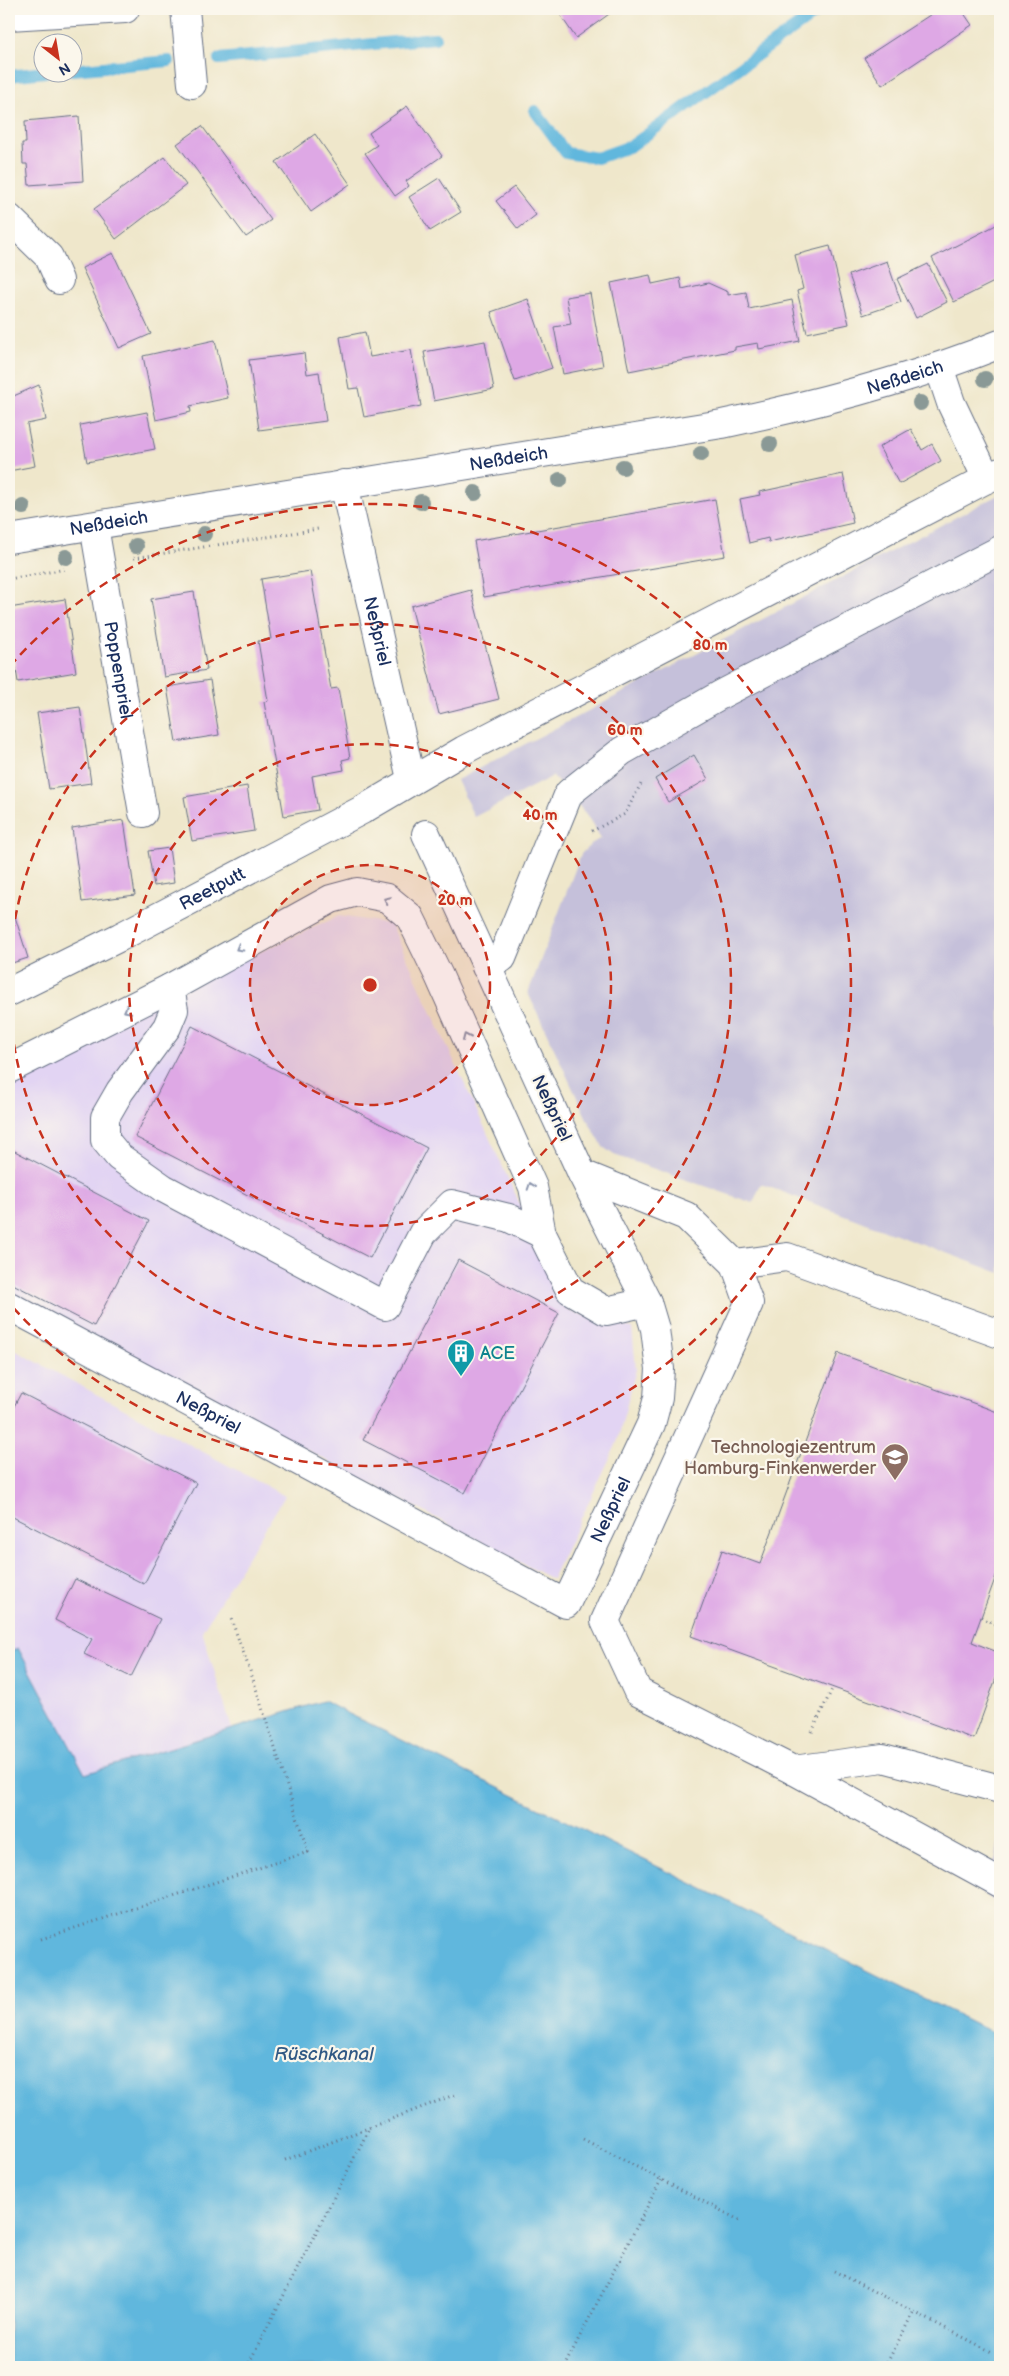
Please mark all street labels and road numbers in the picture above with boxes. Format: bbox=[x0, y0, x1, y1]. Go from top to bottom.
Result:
street label: Neßdeich bbox=[864, 356, 946, 399]
street label: Neßdeich bbox=[468, 442, 549, 476]
street label: Neßdeich bbox=[68, 507, 150, 540]
street label: Neßpriel bbox=[359, 595, 395, 668]
street label: Poppenpriel bbox=[99, 620, 137, 720]
street label: Reetputt bbox=[176, 863, 249, 915]
street label: Neßpriel bbox=[527, 1072, 576, 1144]
street label: Neßpriel bbox=[172, 1387, 244, 1439]
street label: Neßpriel bbox=[587, 1474, 635, 1546]

